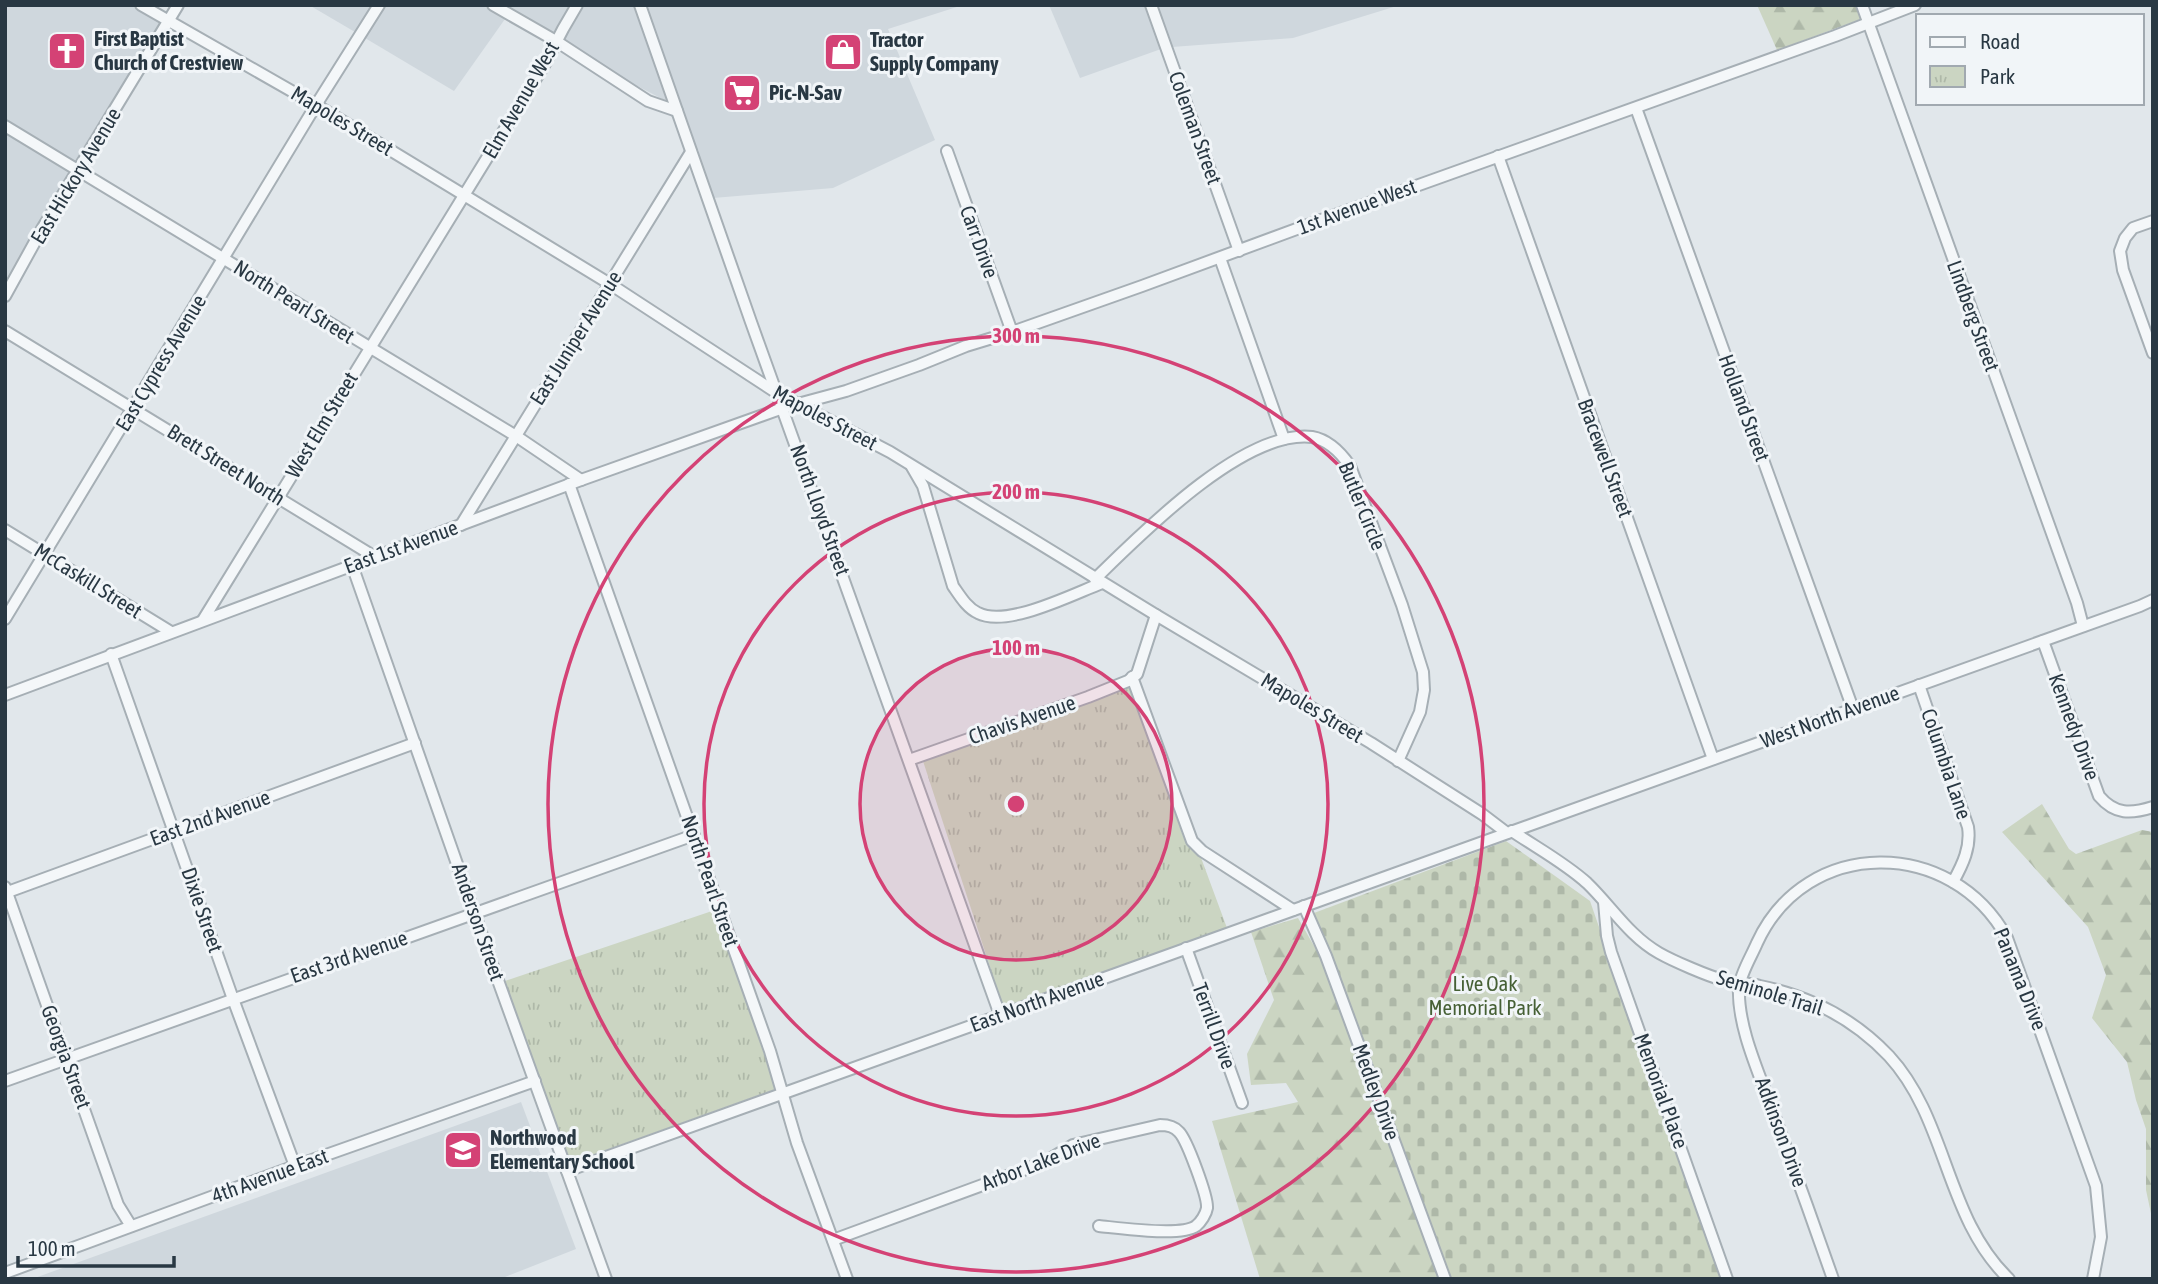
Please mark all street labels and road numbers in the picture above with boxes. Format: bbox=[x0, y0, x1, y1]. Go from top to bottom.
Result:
street label: Elm Avenue West bbox=[477, 37, 563, 162]
street label: Coleman Street bbox=[1164, 68, 1227, 187]
street label: Mapoles Street bbox=[287, 80, 398, 160]
street label: East Hickory Avenue bbox=[25, 103, 125, 248]
street label: 1st Avenue West bbox=[1294, 173, 1419, 239]
street label: Carr Drive bbox=[956, 202, 1004, 281]
street label: North Pearl Street bbox=[230, 255, 359, 348]
street label: Lindberg Street bbox=[1943, 257, 2005, 374]
street label: East Juniper Avenue bbox=[524, 266, 626, 409]
street label: East Cypress Avenue bbox=[110, 290, 210, 435]
street label: Holland Street bbox=[1714, 351, 1775, 464]
street label: West Elm Street bbox=[280, 367, 362, 482]
street label: Mapoles Street bbox=[769, 380, 882, 455]
street label: Bracewell Street bbox=[1573, 395, 1639, 520]
street label: Brett Street North bbox=[163, 418, 290, 510]
street label: North Lloyd Street bbox=[786, 441, 856, 579]
street label: Butler Circle bbox=[1334, 458, 1392, 553]
street label: East 1st Avenue bbox=[340, 514, 461, 578]
street label: McCaskill Street bbox=[30, 538, 147, 623]
street label: Mapoles Street bbox=[1257, 667, 1368, 747]
street label: Kennedy Drive bbox=[2045, 670, 2105, 783]
street label: West North Avenue bbox=[1757, 680, 1902, 752]
street label: Chavis Avenue bbox=[965, 690, 1078, 749]
street label: Columbia Lane bbox=[1917, 705, 1977, 822]
street label: East 2nd Avenue bbox=[146, 784, 273, 850]
street label: North Pearl Street bbox=[677, 812, 745, 950]
street label: Anderson Street bbox=[448, 860, 510, 984]
street label: Dixie Street bbox=[177, 864, 229, 955]
street label: Panama Drive bbox=[1990, 924, 2052, 1033]
street label: East 3rd Avenue bbox=[287, 925, 410, 987]
street label: Seminole Trail bbox=[1714, 964, 1827, 1020]
street label: East North Avenue bbox=[967, 966, 1107, 1036]
street label: Terrill Drive bbox=[1188, 980, 1242, 1072]
street label: Georgia Street bbox=[37, 1002, 97, 1112]
street label: Memorial Place bbox=[1630, 1030, 1694, 1151]
street label: Medley Drive bbox=[1348, 1040, 1405, 1143]
street label: Adkinson Drive bbox=[1751, 1074, 1813, 1190]
street label: Arbor Lake Drive bbox=[978, 1127, 1103, 1195]
street label: 4th Avenue East bbox=[208, 1143, 331, 1207]

